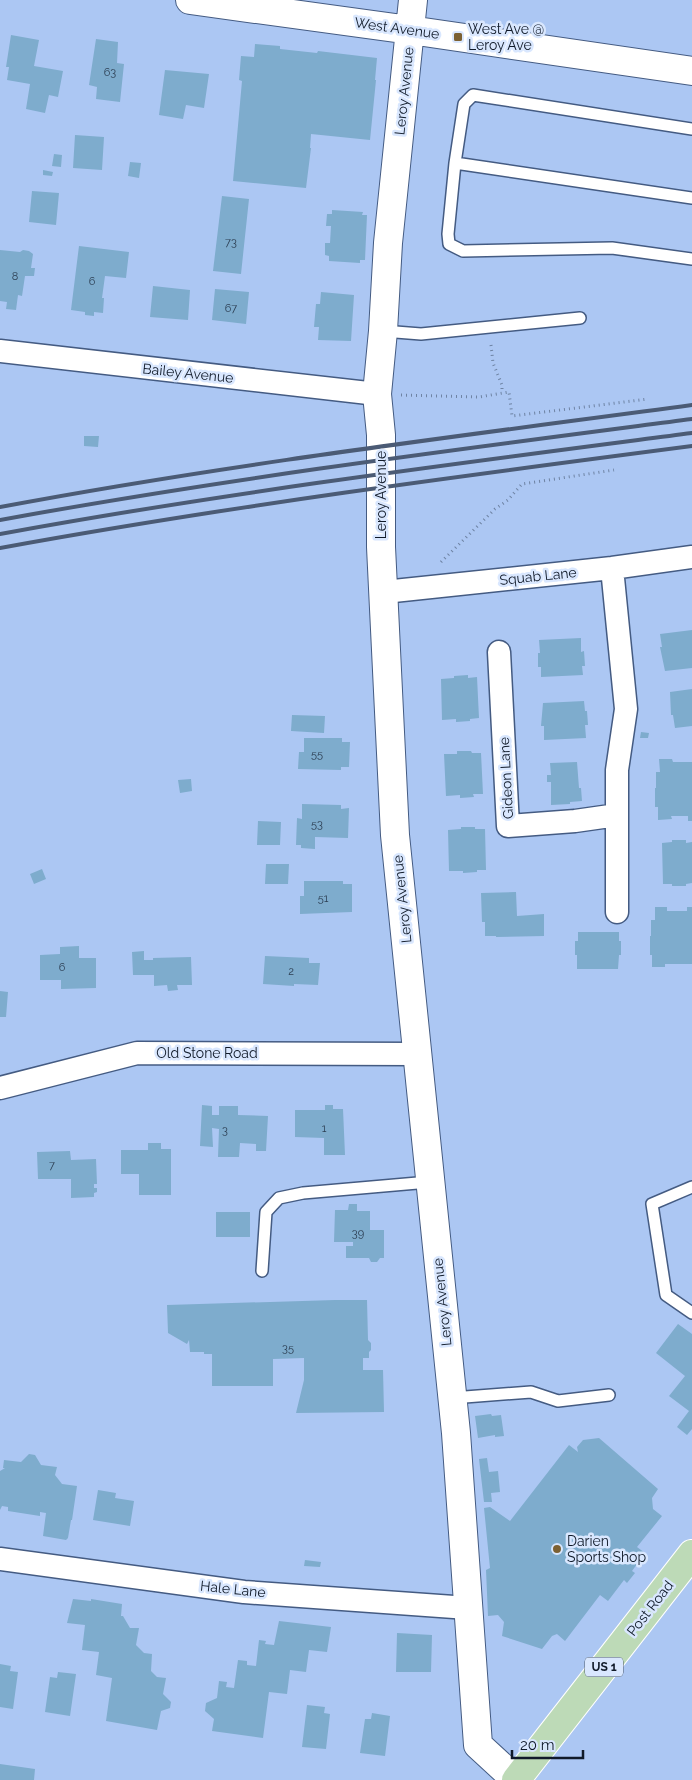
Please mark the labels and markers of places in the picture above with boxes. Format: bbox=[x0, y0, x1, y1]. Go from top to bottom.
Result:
place label: West Ave @ Leroy Ave bbox=[468, 21, 544, 53]
marker: West Ave @ Leroy Ave bbox=[452, 31, 464, 43]
place label: Darien Sports Shop bbox=[567, 1533, 646, 1565]
marker: Darien Sports Shop bbox=[551, 1543, 563, 1555]

